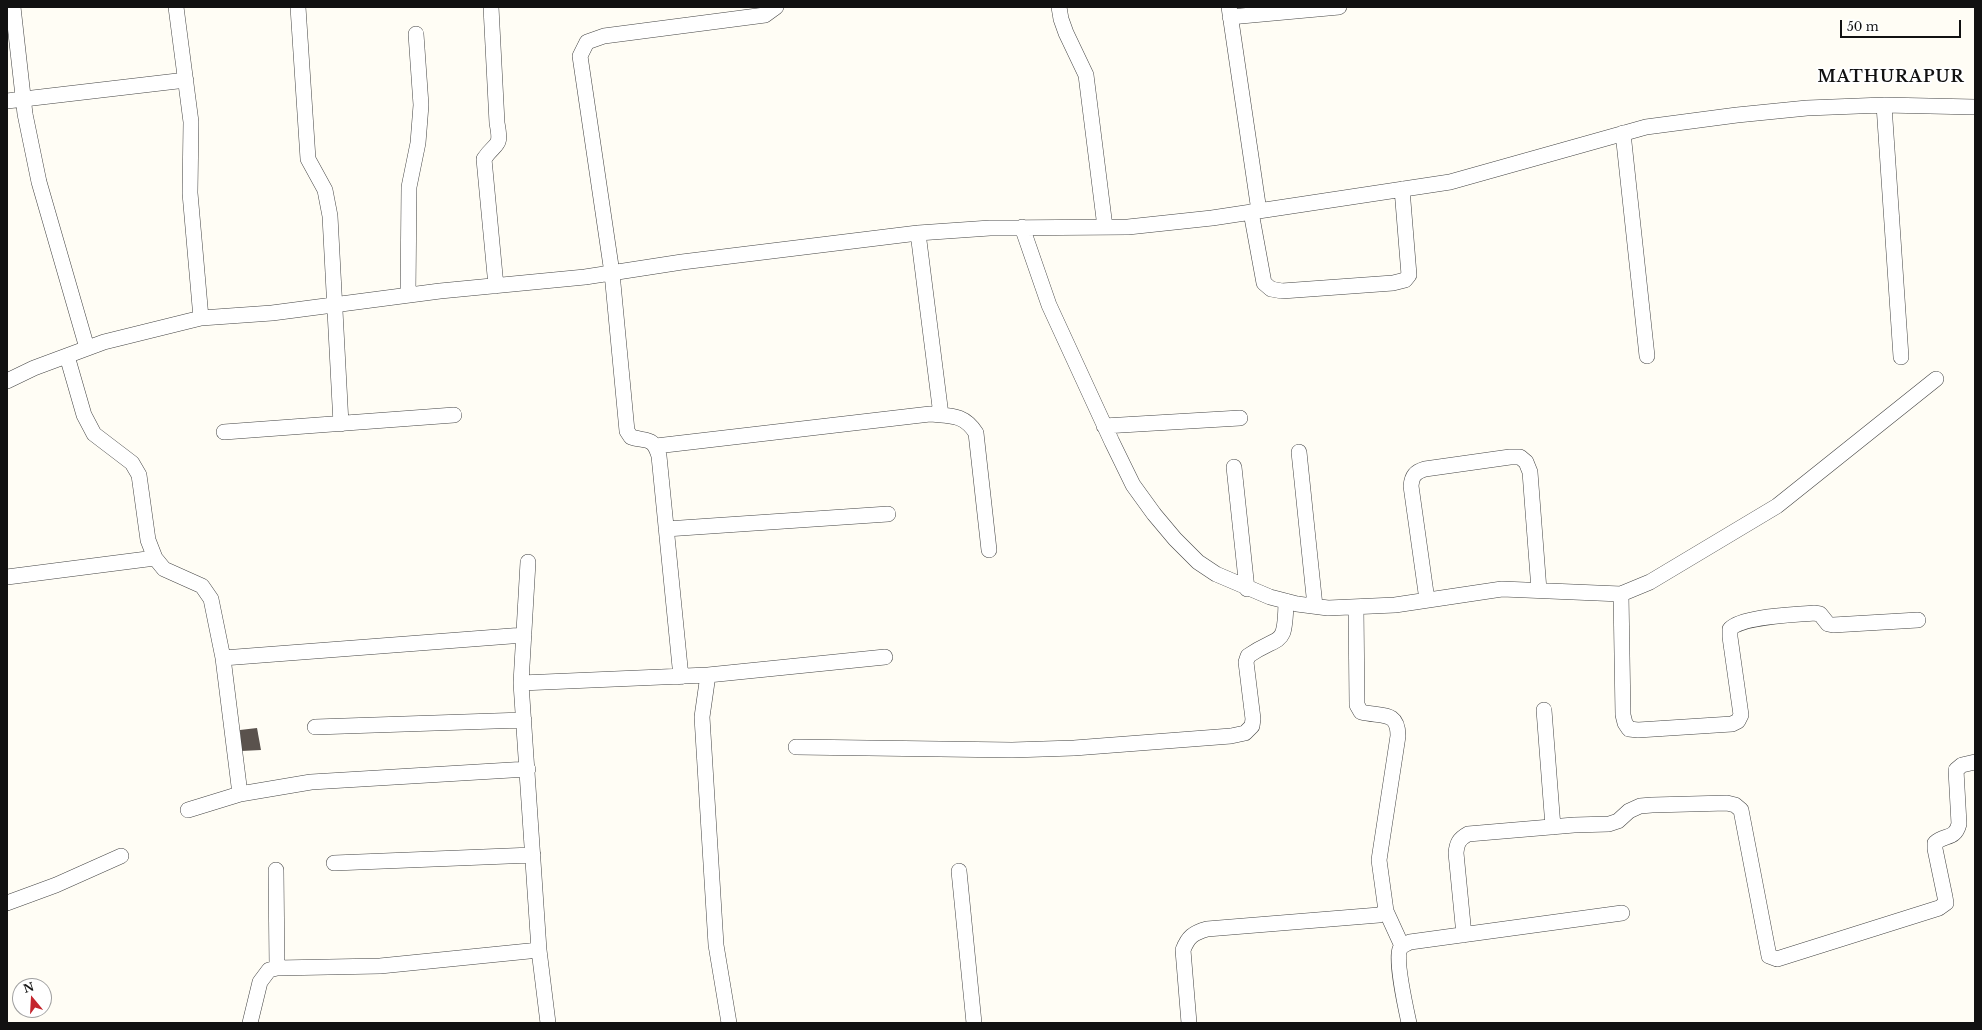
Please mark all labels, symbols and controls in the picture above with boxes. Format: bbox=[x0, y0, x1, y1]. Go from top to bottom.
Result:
scale bar bbox=[1842, 12, 1963, 38]
text: 50 m bbox=[1847, 19, 1879, 34]
district label: MATHURAPUR bbox=[1817, 67, 1965, 87]
north arrow bbox=[12, 978, 52, 1018]
text: N bbox=[22, 979, 36, 996]

